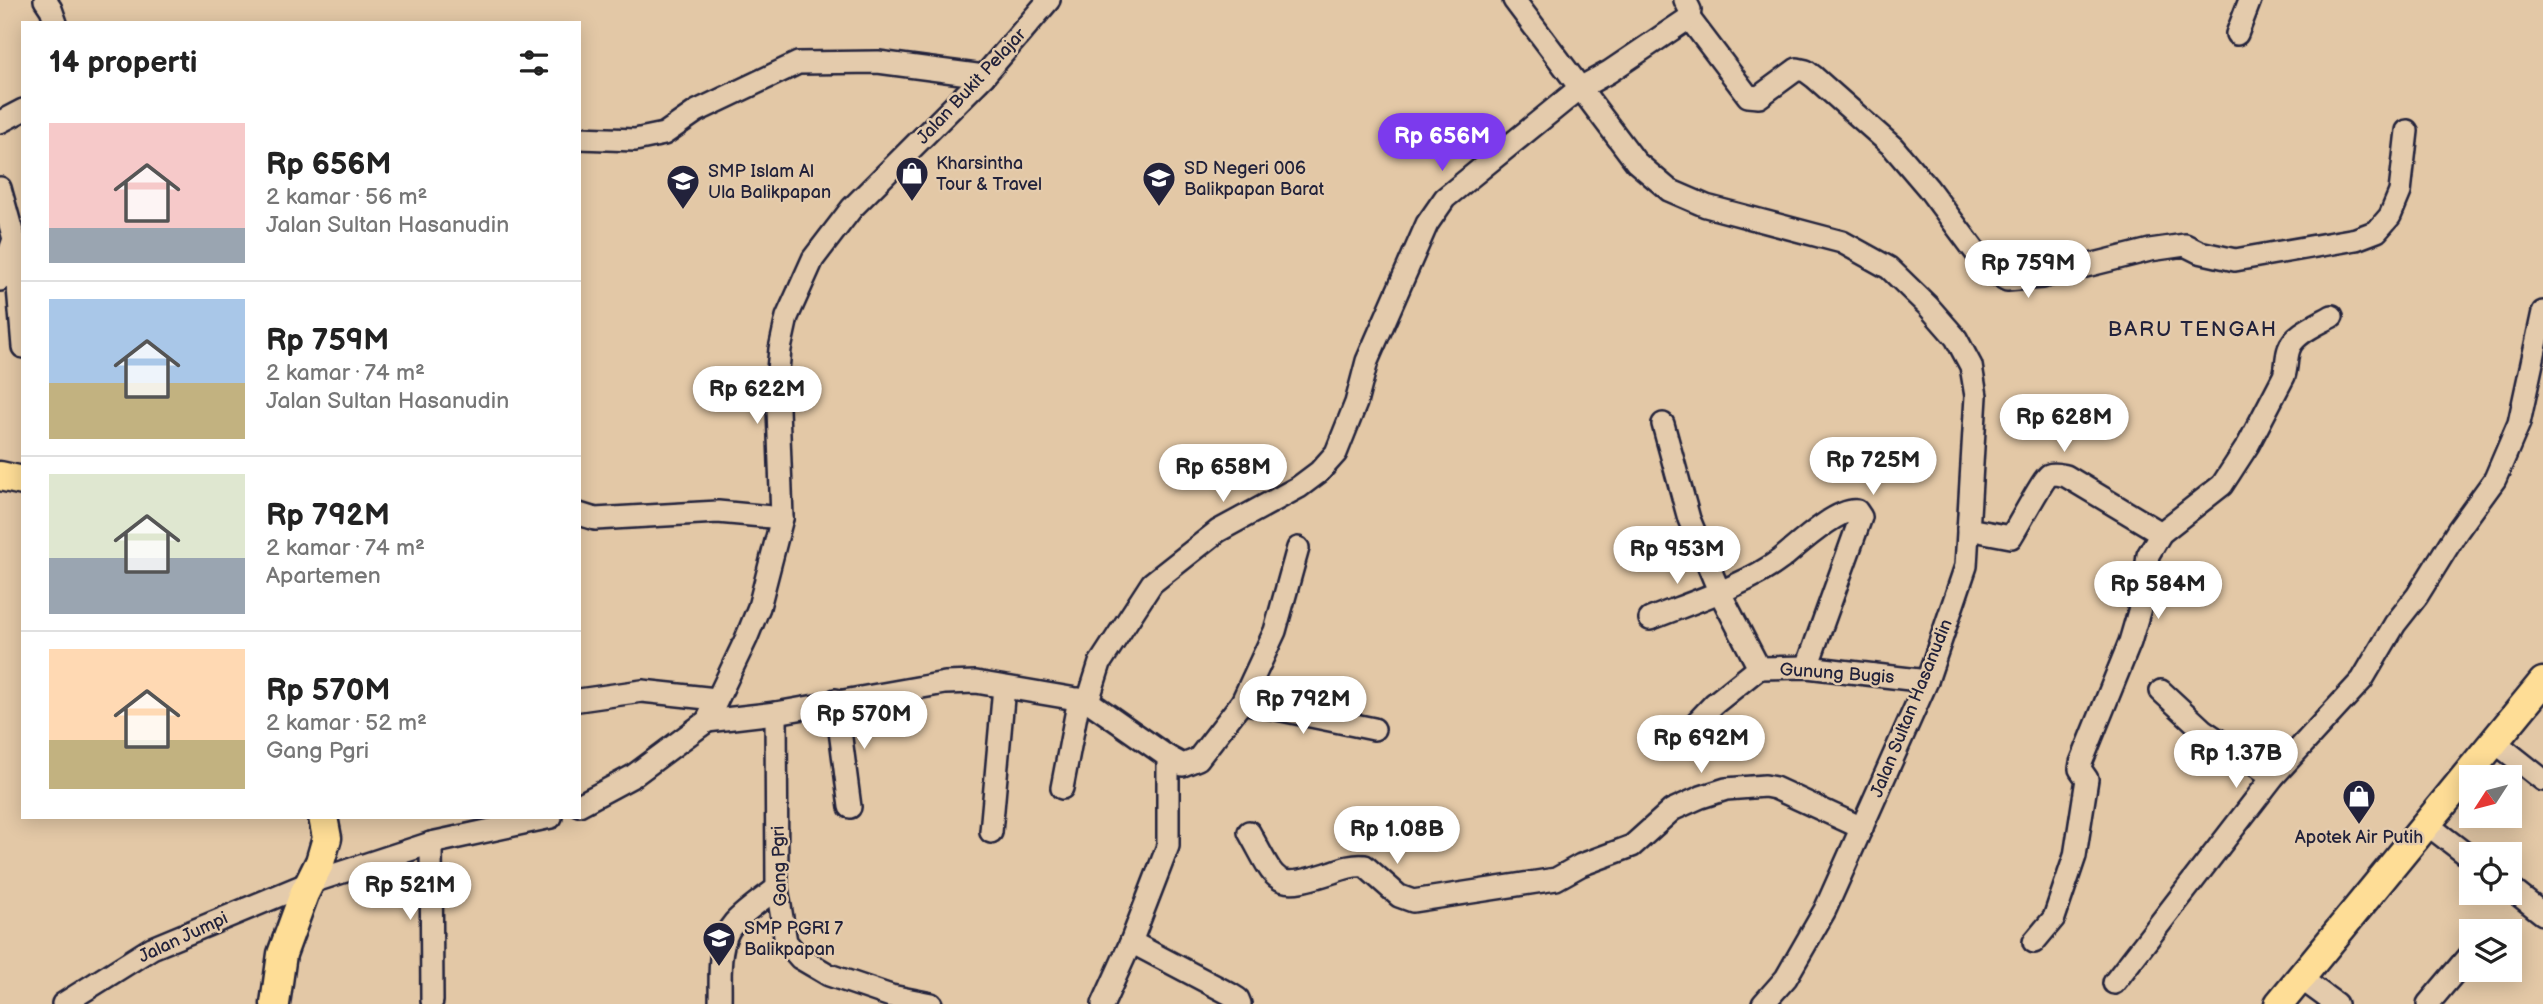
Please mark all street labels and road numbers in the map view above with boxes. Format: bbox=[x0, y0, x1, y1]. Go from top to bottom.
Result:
street label: Jalan Bukit Pelajar bbox=[912, 24, 1031, 149]
street label: Jalan Sultan Hasanudin bbox=[1866, 616, 1957, 800]
street label: Gunung Bugis bbox=[1779, 659, 1895, 688]
street label: Gang Pgri bbox=[768, 825, 791, 907]
street label: Jalan Jumpi bbox=[135, 908, 231, 967]

